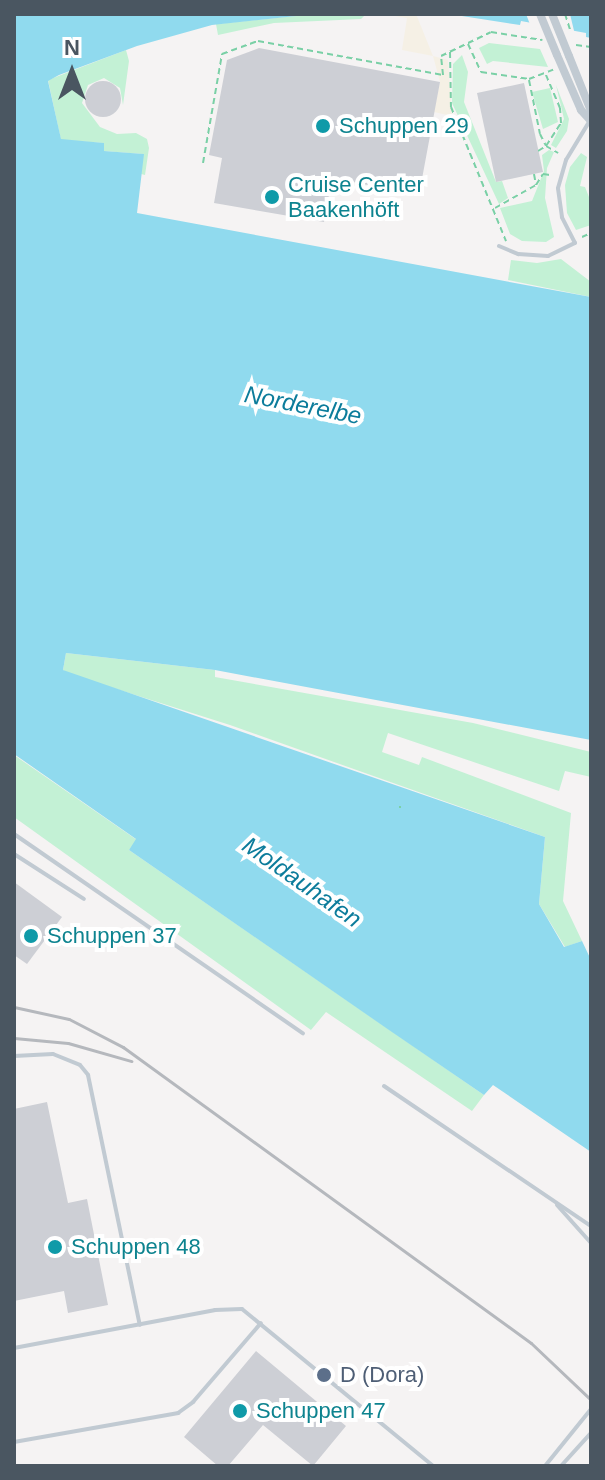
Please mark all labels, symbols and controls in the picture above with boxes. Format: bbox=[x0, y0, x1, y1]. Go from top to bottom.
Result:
north arrow bbox=[32, 32, 112, 112]
text: N bbox=[64, 35, 80, 60]
place label: Schuppen 29 bbox=[339, 113, 469, 139]
marker: Schuppen 29 bbox=[314, 117, 332, 135]
place label: Cruise Center Baakenhöft bbox=[288, 171, 424, 222]
marker: Cruise Center Baakenhöft bbox=[263, 188, 281, 206]
water label: Norderelbe bbox=[242, 380, 364, 430]
water label: Moldauhafen bbox=[237, 830, 367, 934]
place label: Schuppen 37 bbox=[47, 923, 177, 949]
marker: Schuppen 37 bbox=[22, 927, 40, 945]
place label: Schuppen 48 bbox=[71, 1234, 201, 1260]
marker: Schuppen 48 bbox=[46, 1238, 64, 1256]
place label: D (Dora) bbox=[340, 1362, 424, 1388]
marker: D (Dora) bbox=[315, 1366, 333, 1384]
place label: Schuppen 47 bbox=[256, 1398, 386, 1424]
marker: Schuppen 47 bbox=[231, 1402, 249, 1420]

